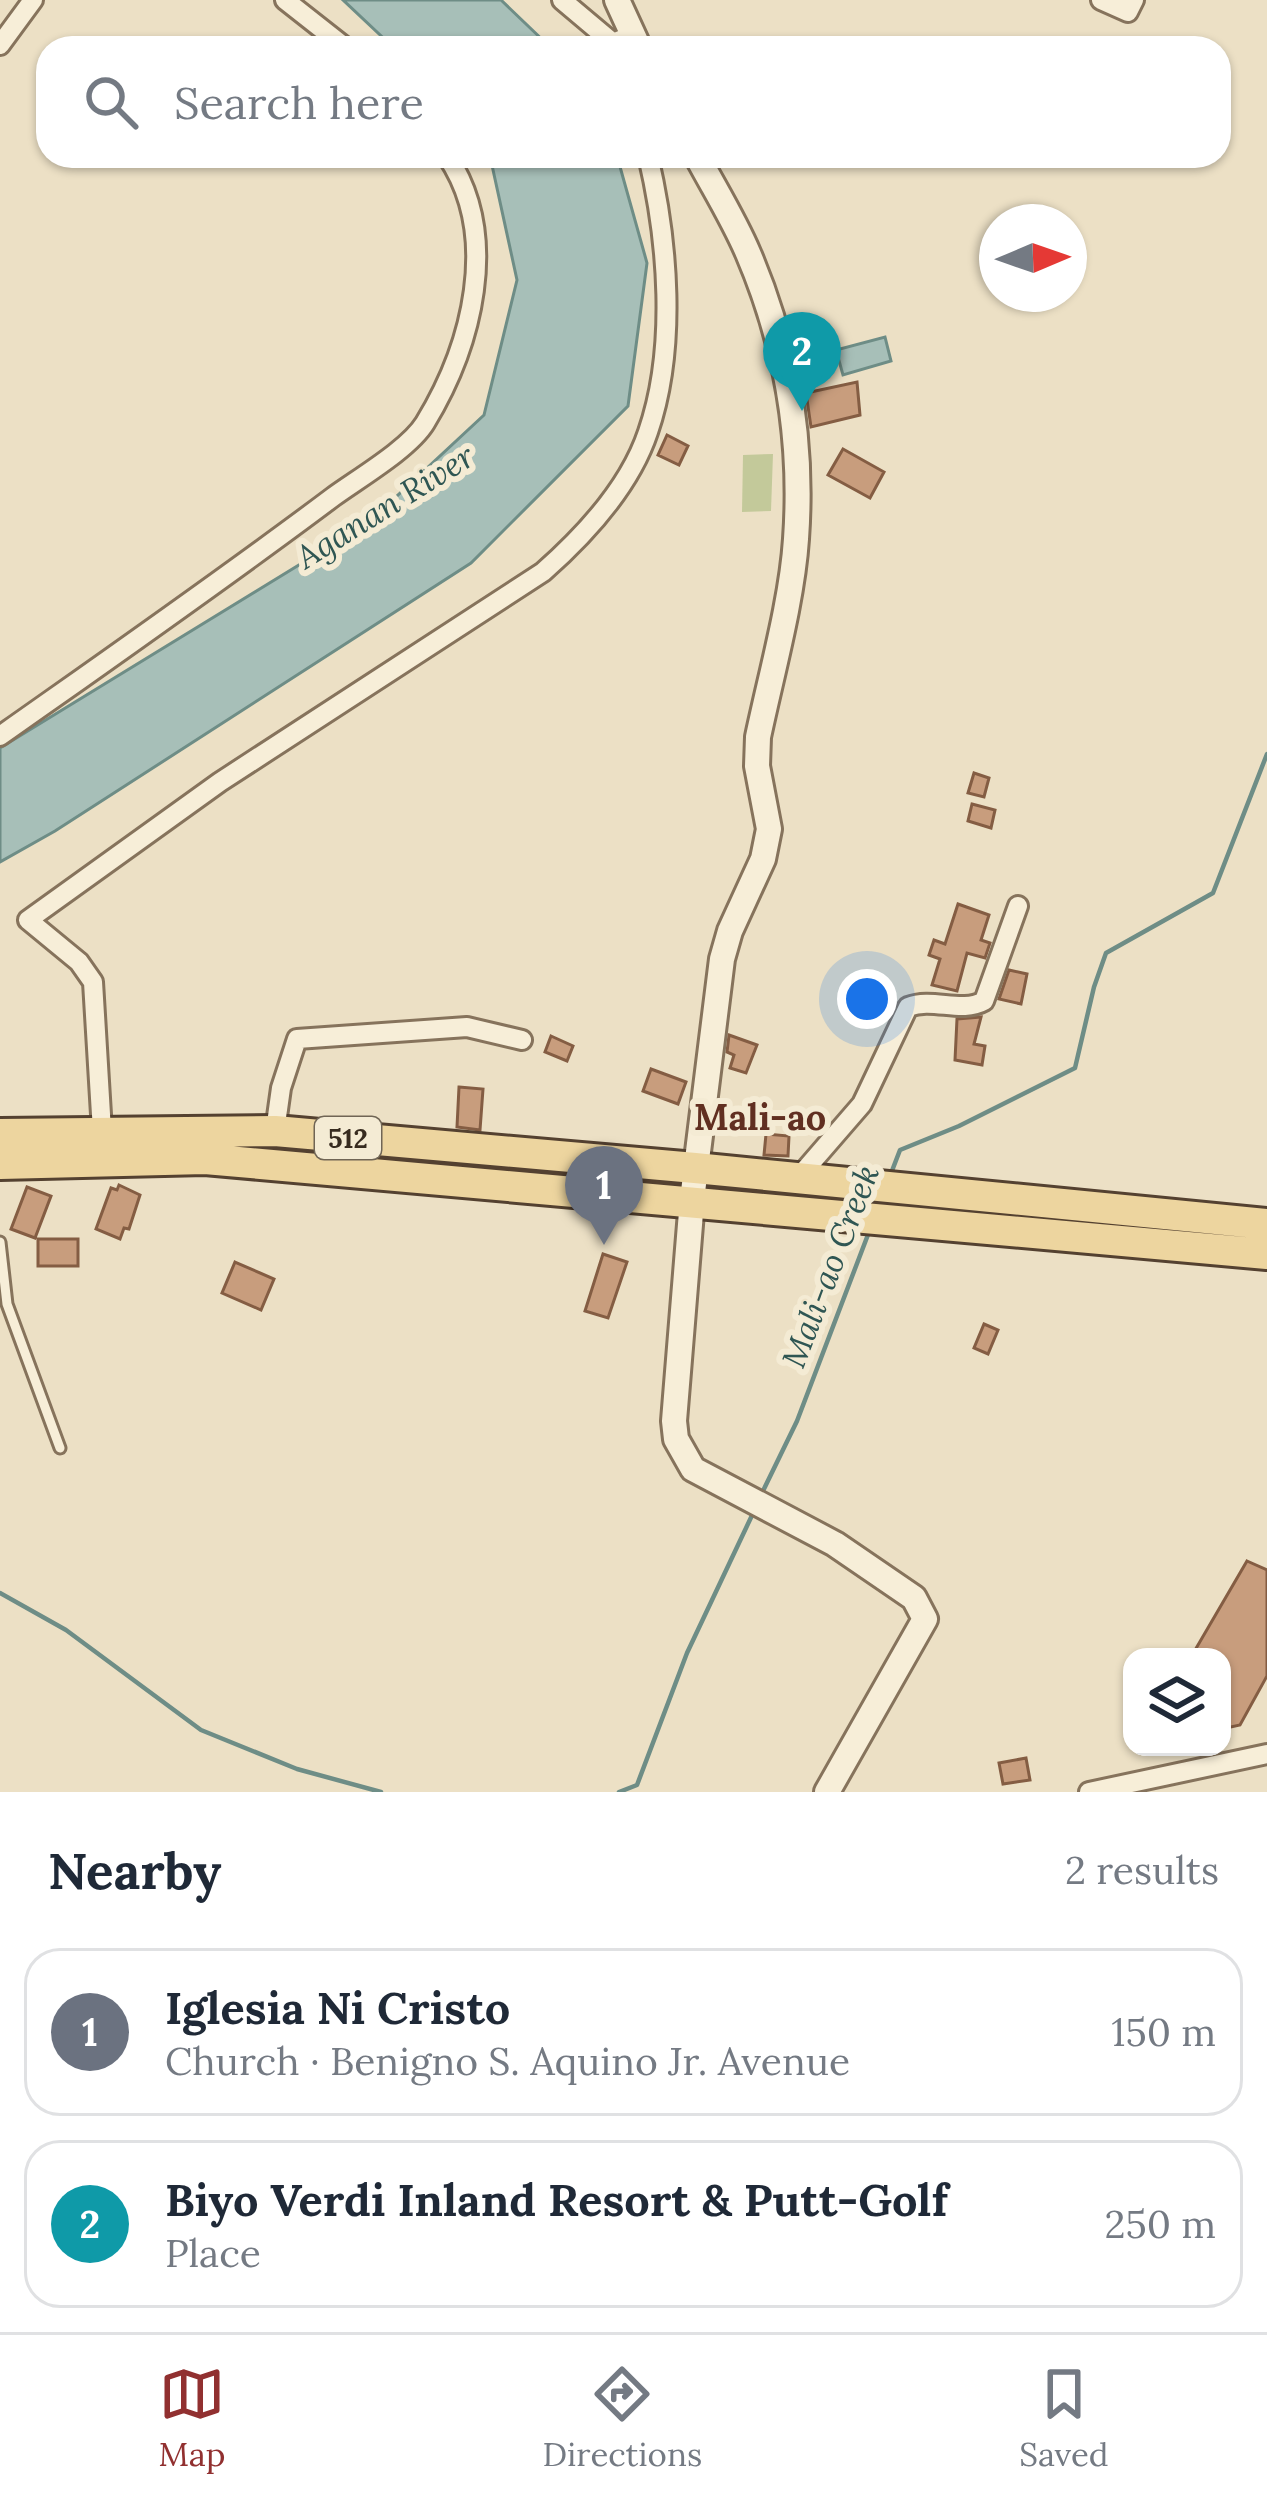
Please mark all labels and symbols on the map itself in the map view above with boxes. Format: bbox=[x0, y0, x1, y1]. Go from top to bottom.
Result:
north arrow bbox=[979, 204, 1087, 312]
pin: 2 bbox=[763, 312, 841, 411]
water label: Aganan River bbox=[287, 434, 483, 578]
your location bbox=[837, 969, 897, 1029]
district label: Mali-ao bbox=[694, 1094, 826, 1140]
road number: 512 bbox=[315, 1117, 381, 1159]
pin: 1 bbox=[565, 1146, 643, 1245]
water label: Mali-ao Creek bbox=[772, 1159, 888, 1373]

